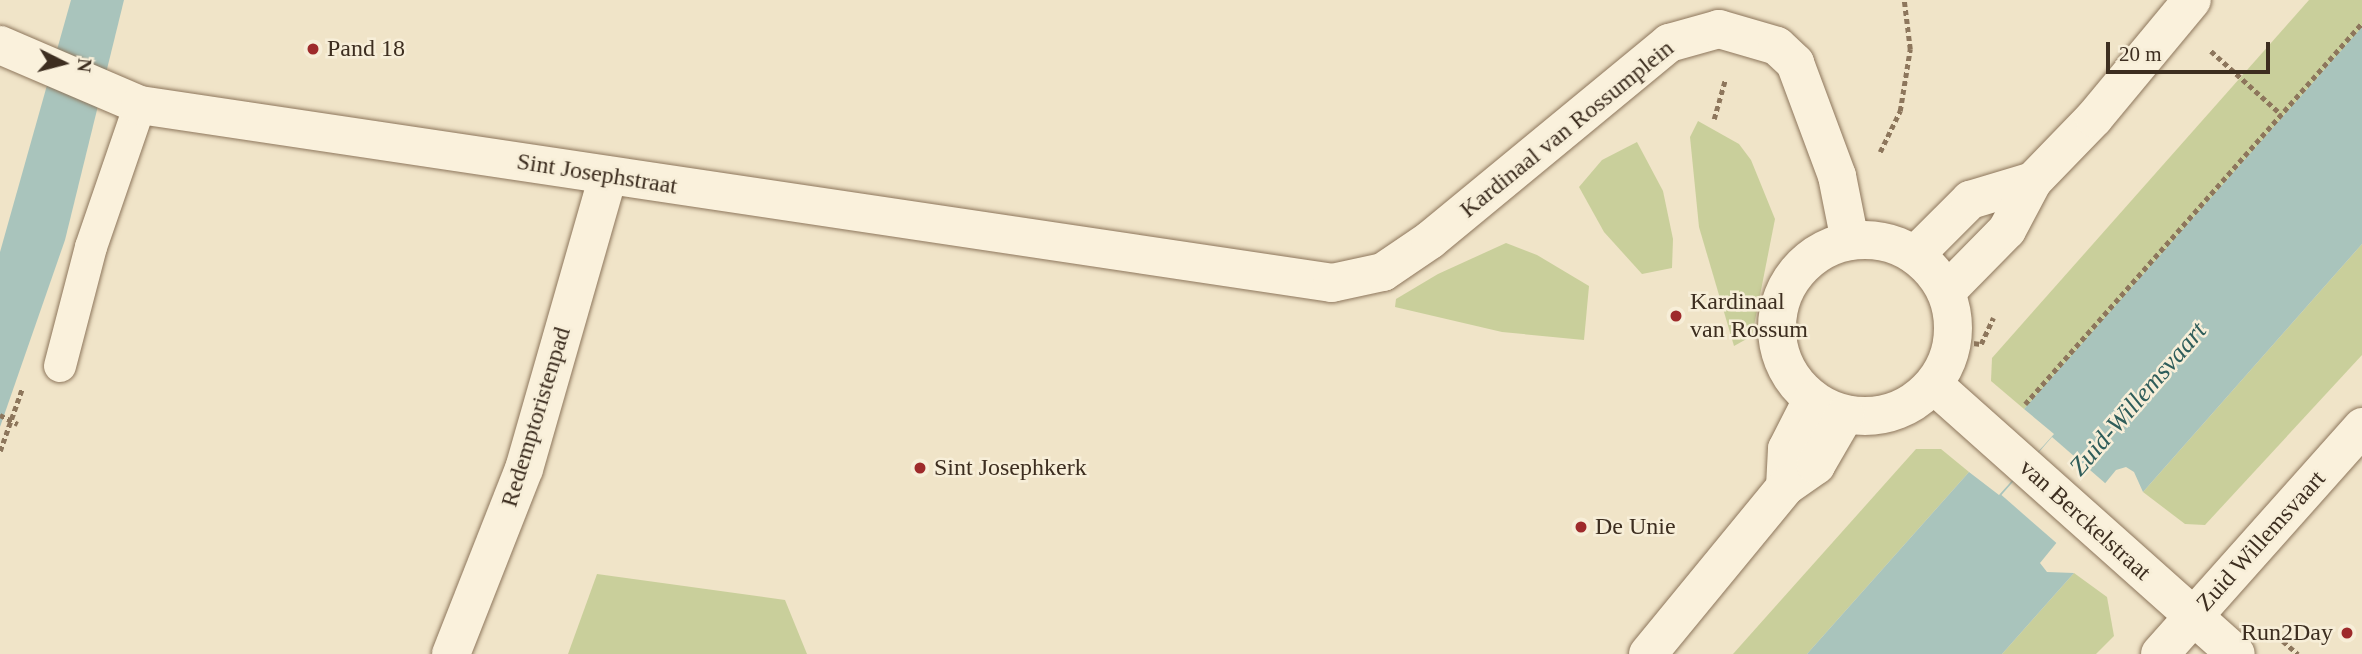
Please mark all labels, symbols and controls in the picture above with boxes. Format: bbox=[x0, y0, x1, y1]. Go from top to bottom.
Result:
north arrow bbox=[28, 28, 98, 98]
scale bar bbox=[2110, 28, 2274, 72]
street label: Kardinaal van Rossumplein bbox=[1454, 34, 1680, 224]
place label: Pand 18 bbox=[327, 35, 405, 63]
marker: Pand 18 bbox=[305, 41, 321, 57]
text: 20 m bbox=[2119, 42, 2162, 66]
text: N bbox=[73, 57, 96, 73]
street label: Sint Josephstraat bbox=[515, 147, 679, 201]
place label: Kardinaal van Rossum bbox=[1690, 288, 1808, 344]
marker: Kardinaal van Rossum bbox=[1668, 308, 1684, 324]
water label: Zuid-Willemsvaart bbox=[2063, 316, 2213, 482]
street label: Redemptoristenpad bbox=[495, 324, 577, 510]
street label: van Berckelstraat bbox=[2013, 453, 2157, 587]
place label: Sint Josephkerk bbox=[934, 454, 1087, 482]
marker: Sint Josephkerk bbox=[912, 460, 928, 476]
street label: Zuid Willemsvaart bbox=[2190, 465, 2332, 617]
place label: De Unie bbox=[1595, 513, 1676, 541]
marker: De Unie bbox=[1573, 519, 1589, 535]
place label: Run2Day bbox=[2241, 619, 2333, 647]
marker: Run2Day bbox=[2339, 625, 2355, 641]

